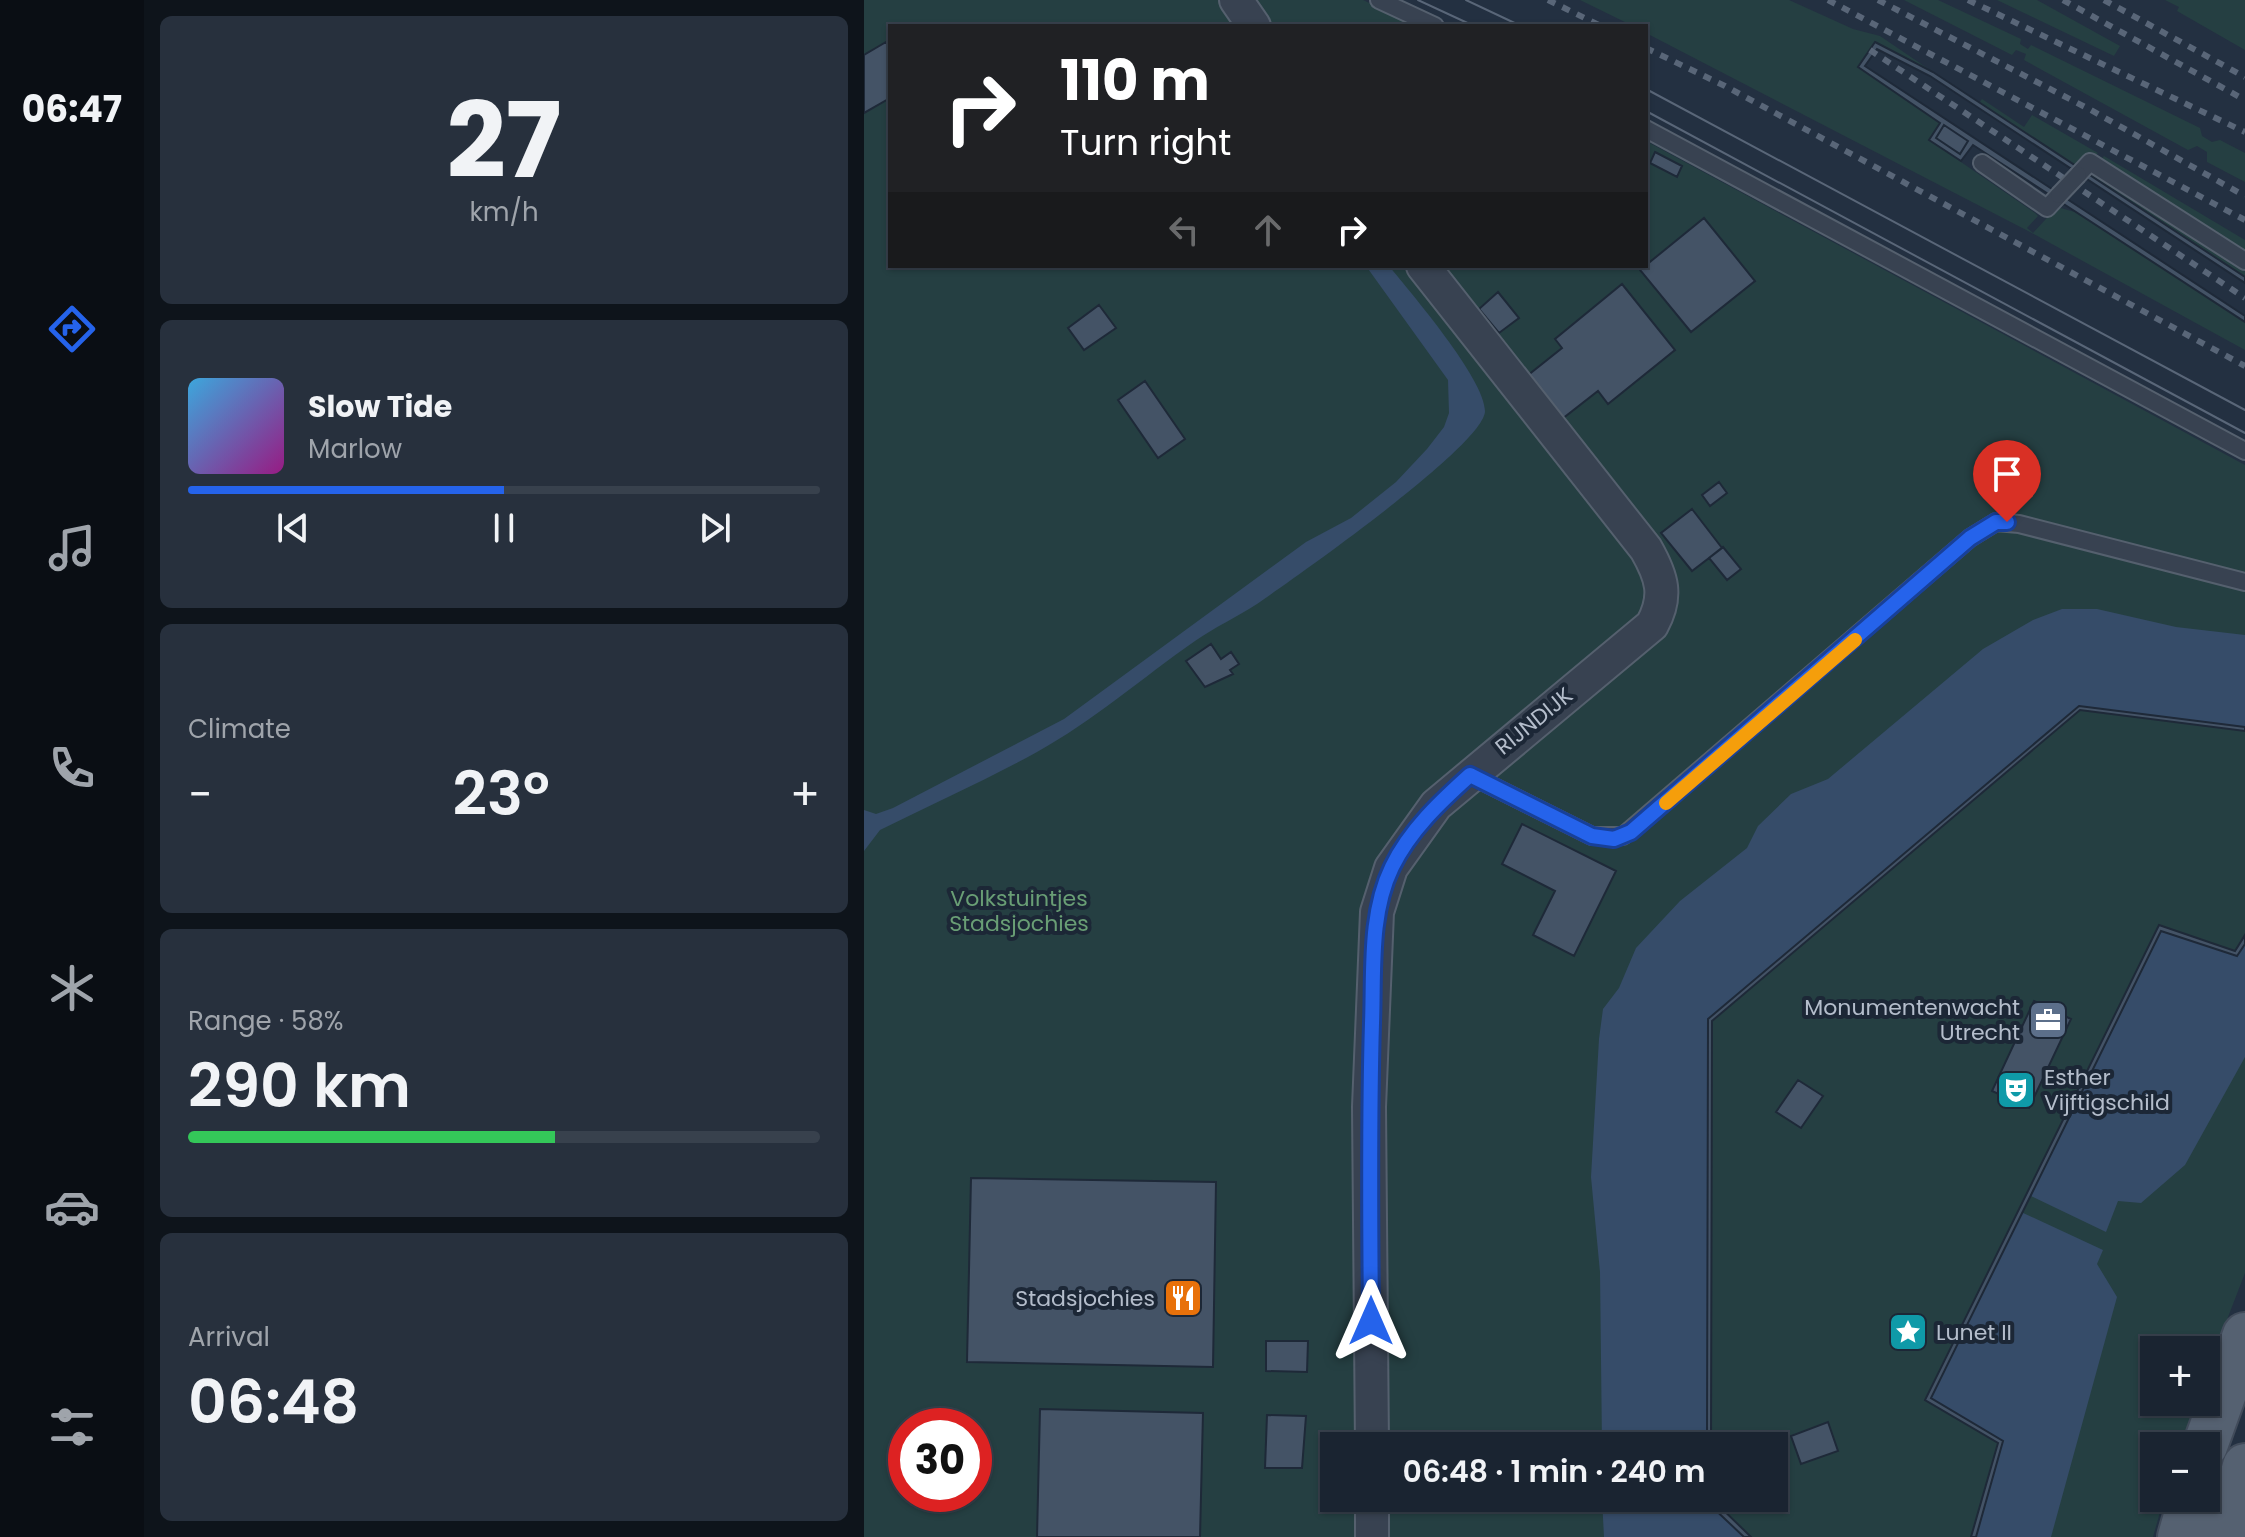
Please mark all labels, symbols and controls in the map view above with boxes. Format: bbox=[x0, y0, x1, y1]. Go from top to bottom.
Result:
text: 110 m bbox=[1060, 41, 1210, 120]
icon: right bbox=[928, 56, 1032, 160]
text: 27 bbox=[446, 68, 562, 213]
text: 06:47 bbox=[22, 84, 122, 135]
text: Turn right bbox=[1060, 117, 1231, 168]
text: km/h bbox=[469, 194, 539, 230]
icon: left bbox=[1162, 208, 1206, 252]
icon: ahead bbox=[1246, 208, 1290, 252]
icon: right bbox=[1330, 208, 1374, 252]
icon: directions bbox=[44, 301, 100, 357]
text: Slow Tide bbox=[308, 385, 452, 428]
text: Marlow bbox=[308, 431, 402, 467]
pin bbox=[1973, 440, 2041, 522]
icon: arrive bbox=[1985, 452, 2029, 496]
icon: previous bbox=[271, 506, 315, 550]
icon: pause bbox=[482, 506, 526, 550]
icon: next bbox=[693, 506, 737, 550]
icon: music bbox=[44, 520, 100, 576]
street label: RIJNDIJK bbox=[1489, 680, 1579, 762]
text: Climate bbox=[188, 711, 291, 747]
icon: phone bbox=[44, 740, 100, 796]
text: 23° bbox=[453, 752, 550, 836]
text: − bbox=[188, 764, 212, 825]
text: + bbox=[790, 764, 820, 825]
park label: Volkstuintjes Stadsjochies bbox=[949, 883, 1089, 939]
icon: climate bbox=[44, 960, 100, 1016]
place label: Monumentenwacht Utrecht bbox=[1804, 992, 2020, 1048]
office icon: Monumentenwacht Utrecht bbox=[2027, 999, 2069, 1041]
text: Range · 58% bbox=[188, 1003, 344, 1039]
text: 290 km bbox=[188, 1044, 411, 1128]
place label: Esther Vijftigschild bbox=[2044, 1062, 2170, 1118]
theatre icon: Esther Vijftigschild bbox=[1995, 1069, 2037, 1111]
icon: car bbox=[44, 1179, 100, 1235]
restaurant icon: Stadsjochies bbox=[1162, 1277, 1204, 1319]
position arrow bbox=[1329, 1279, 1413, 1363]
place label: Stadsjochies bbox=[1015, 1283, 1155, 1314]
place icon: Lunet II bbox=[1887, 1311, 1929, 1353]
place label: Lunet II bbox=[1936, 1317, 2012, 1348]
text: Arrival bbox=[188, 1319, 270, 1355]
map controls bbox=[2140, 1336, 2220, 1512]
button: + bbox=[2140, 1336, 2220, 1416]
text: 06:48 bbox=[188, 1360, 359, 1444]
icon: filters bbox=[44, 1399, 100, 1455]
speed limit sign: 30 bbox=[888, 1408, 992, 1512]
button: − bbox=[2140, 1432, 2220, 1512]
text: 06:48 · 1 min · 240 m bbox=[1403, 1450, 1705, 1493]

